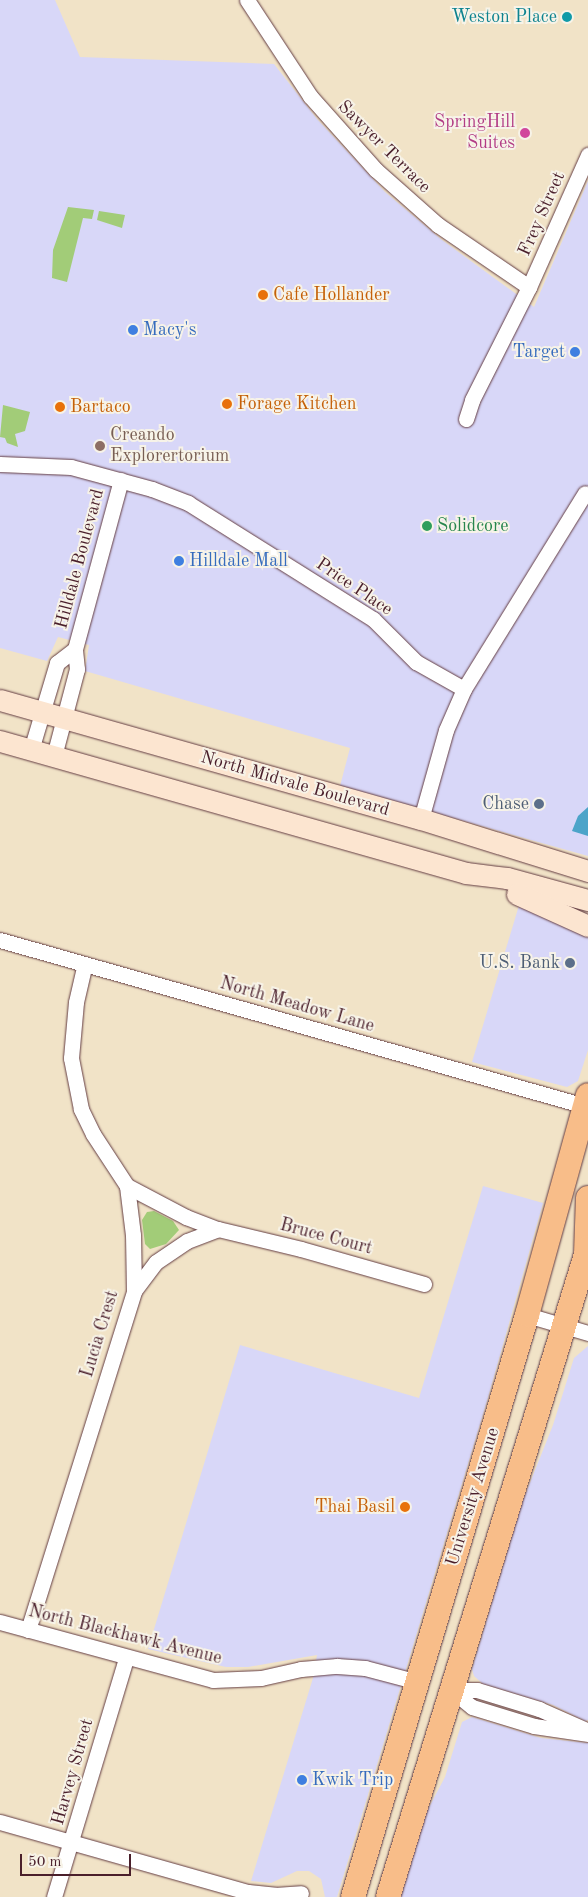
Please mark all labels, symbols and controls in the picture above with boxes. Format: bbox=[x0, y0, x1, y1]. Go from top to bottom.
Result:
place label: Weston Place bbox=[451, 6, 557, 28]
marker: Weston Place bbox=[561, 11, 573, 23]
street label: Sawyer Terrace bbox=[333, 96, 435, 198]
place label: SpringHill Suites bbox=[434, 112, 515, 154]
marker: SpringHill Suites bbox=[519, 127, 531, 139]
street label: Frey Street bbox=[514, 168, 570, 260]
place label: Cafe Hollander bbox=[273, 284, 390, 306]
marker: Cafe Hollander bbox=[257, 289, 269, 301]
place label: Macy's bbox=[143, 319, 196, 341]
marker: Macy's bbox=[127, 324, 139, 336]
place label: Target bbox=[513, 341, 565, 363]
marker: Target bbox=[569, 346, 581, 358]
place label: Forage Kitchen bbox=[237, 393, 357, 415]
place label: Bartaco bbox=[70, 396, 131, 418]
marker: Forage Kitchen bbox=[221, 398, 233, 410]
marker: Bartaco bbox=[54, 401, 66, 413]
place label: Creando Explorertorium bbox=[110, 425, 229, 468]
marker: Creando Explorertorium bbox=[94, 440, 106, 452]
street label: Hilldale Boulevard bbox=[51, 487, 109, 631]
place label: Solidcore bbox=[437, 515, 509, 537]
marker: Solidcore bbox=[421, 520, 433, 532]
place label: Hilldale Mall bbox=[189, 550, 288, 572]
street label: Price Place bbox=[312, 554, 396, 620]
marker: Hilldale Mall bbox=[173, 555, 185, 567]
street label: North Midvale Boulevard bbox=[198, 747, 392, 821]
place label: Chase bbox=[482, 793, 529, 815]
marker: Chase bbox=[533, 798, 545, 810]
place label: U.S. Bank bbox=[479, 952, 560, 974]
marker: U.S. Bank bbox=[564, 957, 576, 969]
street label: North Meadow Lane bbox=[217, 973, 377, 1037]
street label: Bruce Court bbox=[277, 1214, 375, 1260]
street label: Lucia Crest bbox=[76, 1288, 124, 1380]
street label: University Avenue bbox=[442, 1425, 504, 1569]
place label: Thai Basil bbox=[315, 1496, 395, 1518]
marker: Thai Basil bbox=[399, 1501, 411, 1513]
street label: North Blackhawk Avenue bbox=[26, 1601, 224, 1669]
street label: Harvey Street bbox=[48, 1716, 98, 1828]
place label: Kwik Trip bbox=[312, 1769, 393, 1791]
marker: Kwik Trip bbox=[296, 1774, 308, 1786]
scale bar bbox=[22, 1844, 134, 1876]
text: 50 m bbox=[28, 1855, 62, 1870]

